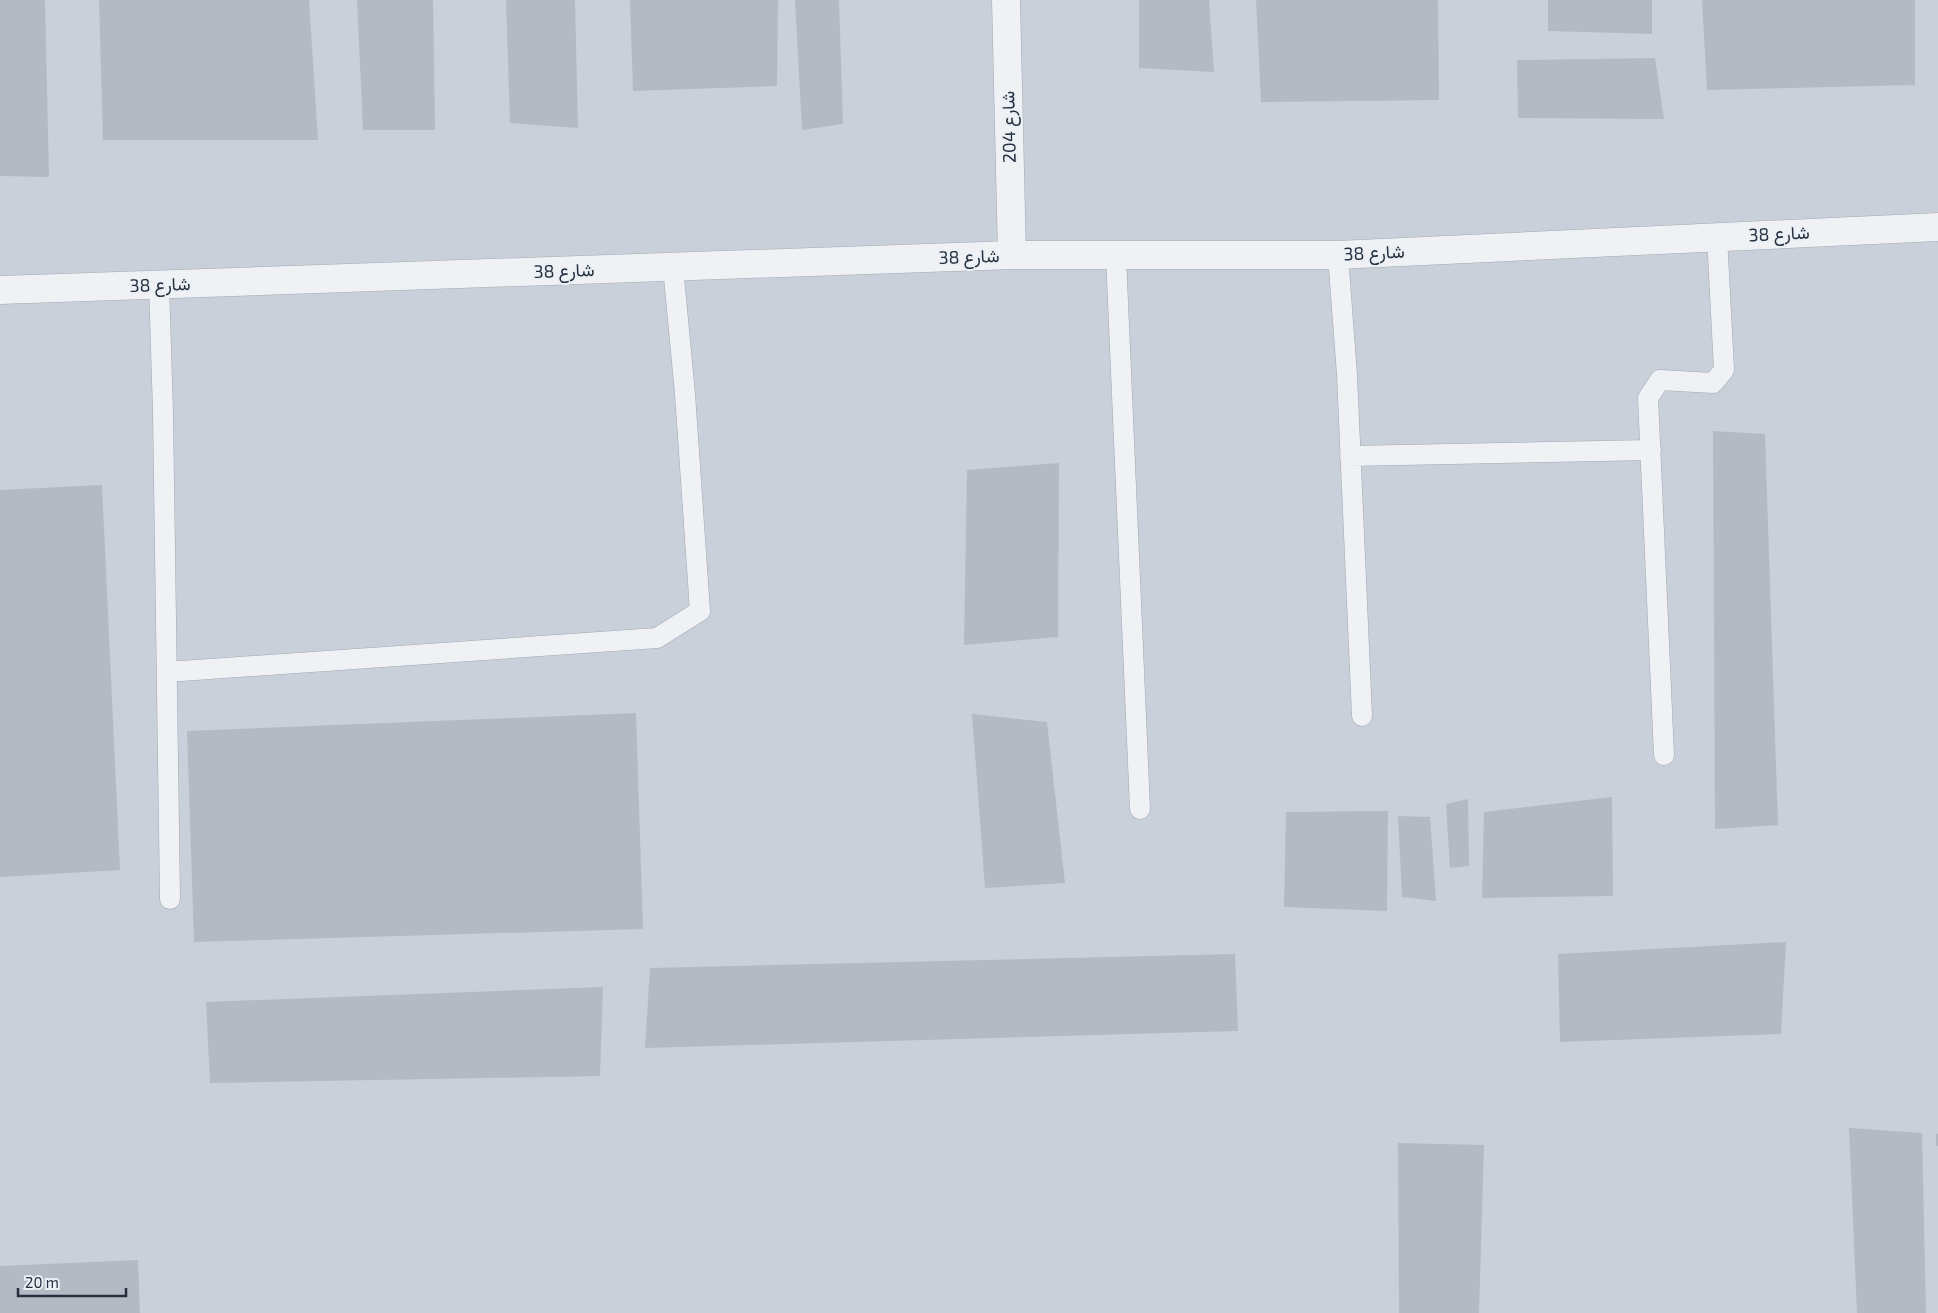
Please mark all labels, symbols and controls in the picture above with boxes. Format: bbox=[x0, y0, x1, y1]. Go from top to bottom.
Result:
street label: شارع 204 bbox=[996, 91, 1022, 163]
street label: شارع 38 bbox=[1748, 220, 1810, 248]
street label: شارع 38 bbox=[1343, 239, 1405, 267]
street label: شارع 38 bbox=[938, 244, 1000, 270]
street label: شارع 38 bbox=[533, 258, 595, 284]
street label: شارع 38 bbox=[129, 272, 191, 298]
scale bar bbox=[18, 1266, 125, 1298]
text: 20 m bbox=[25, 1273, 59, 1291]

